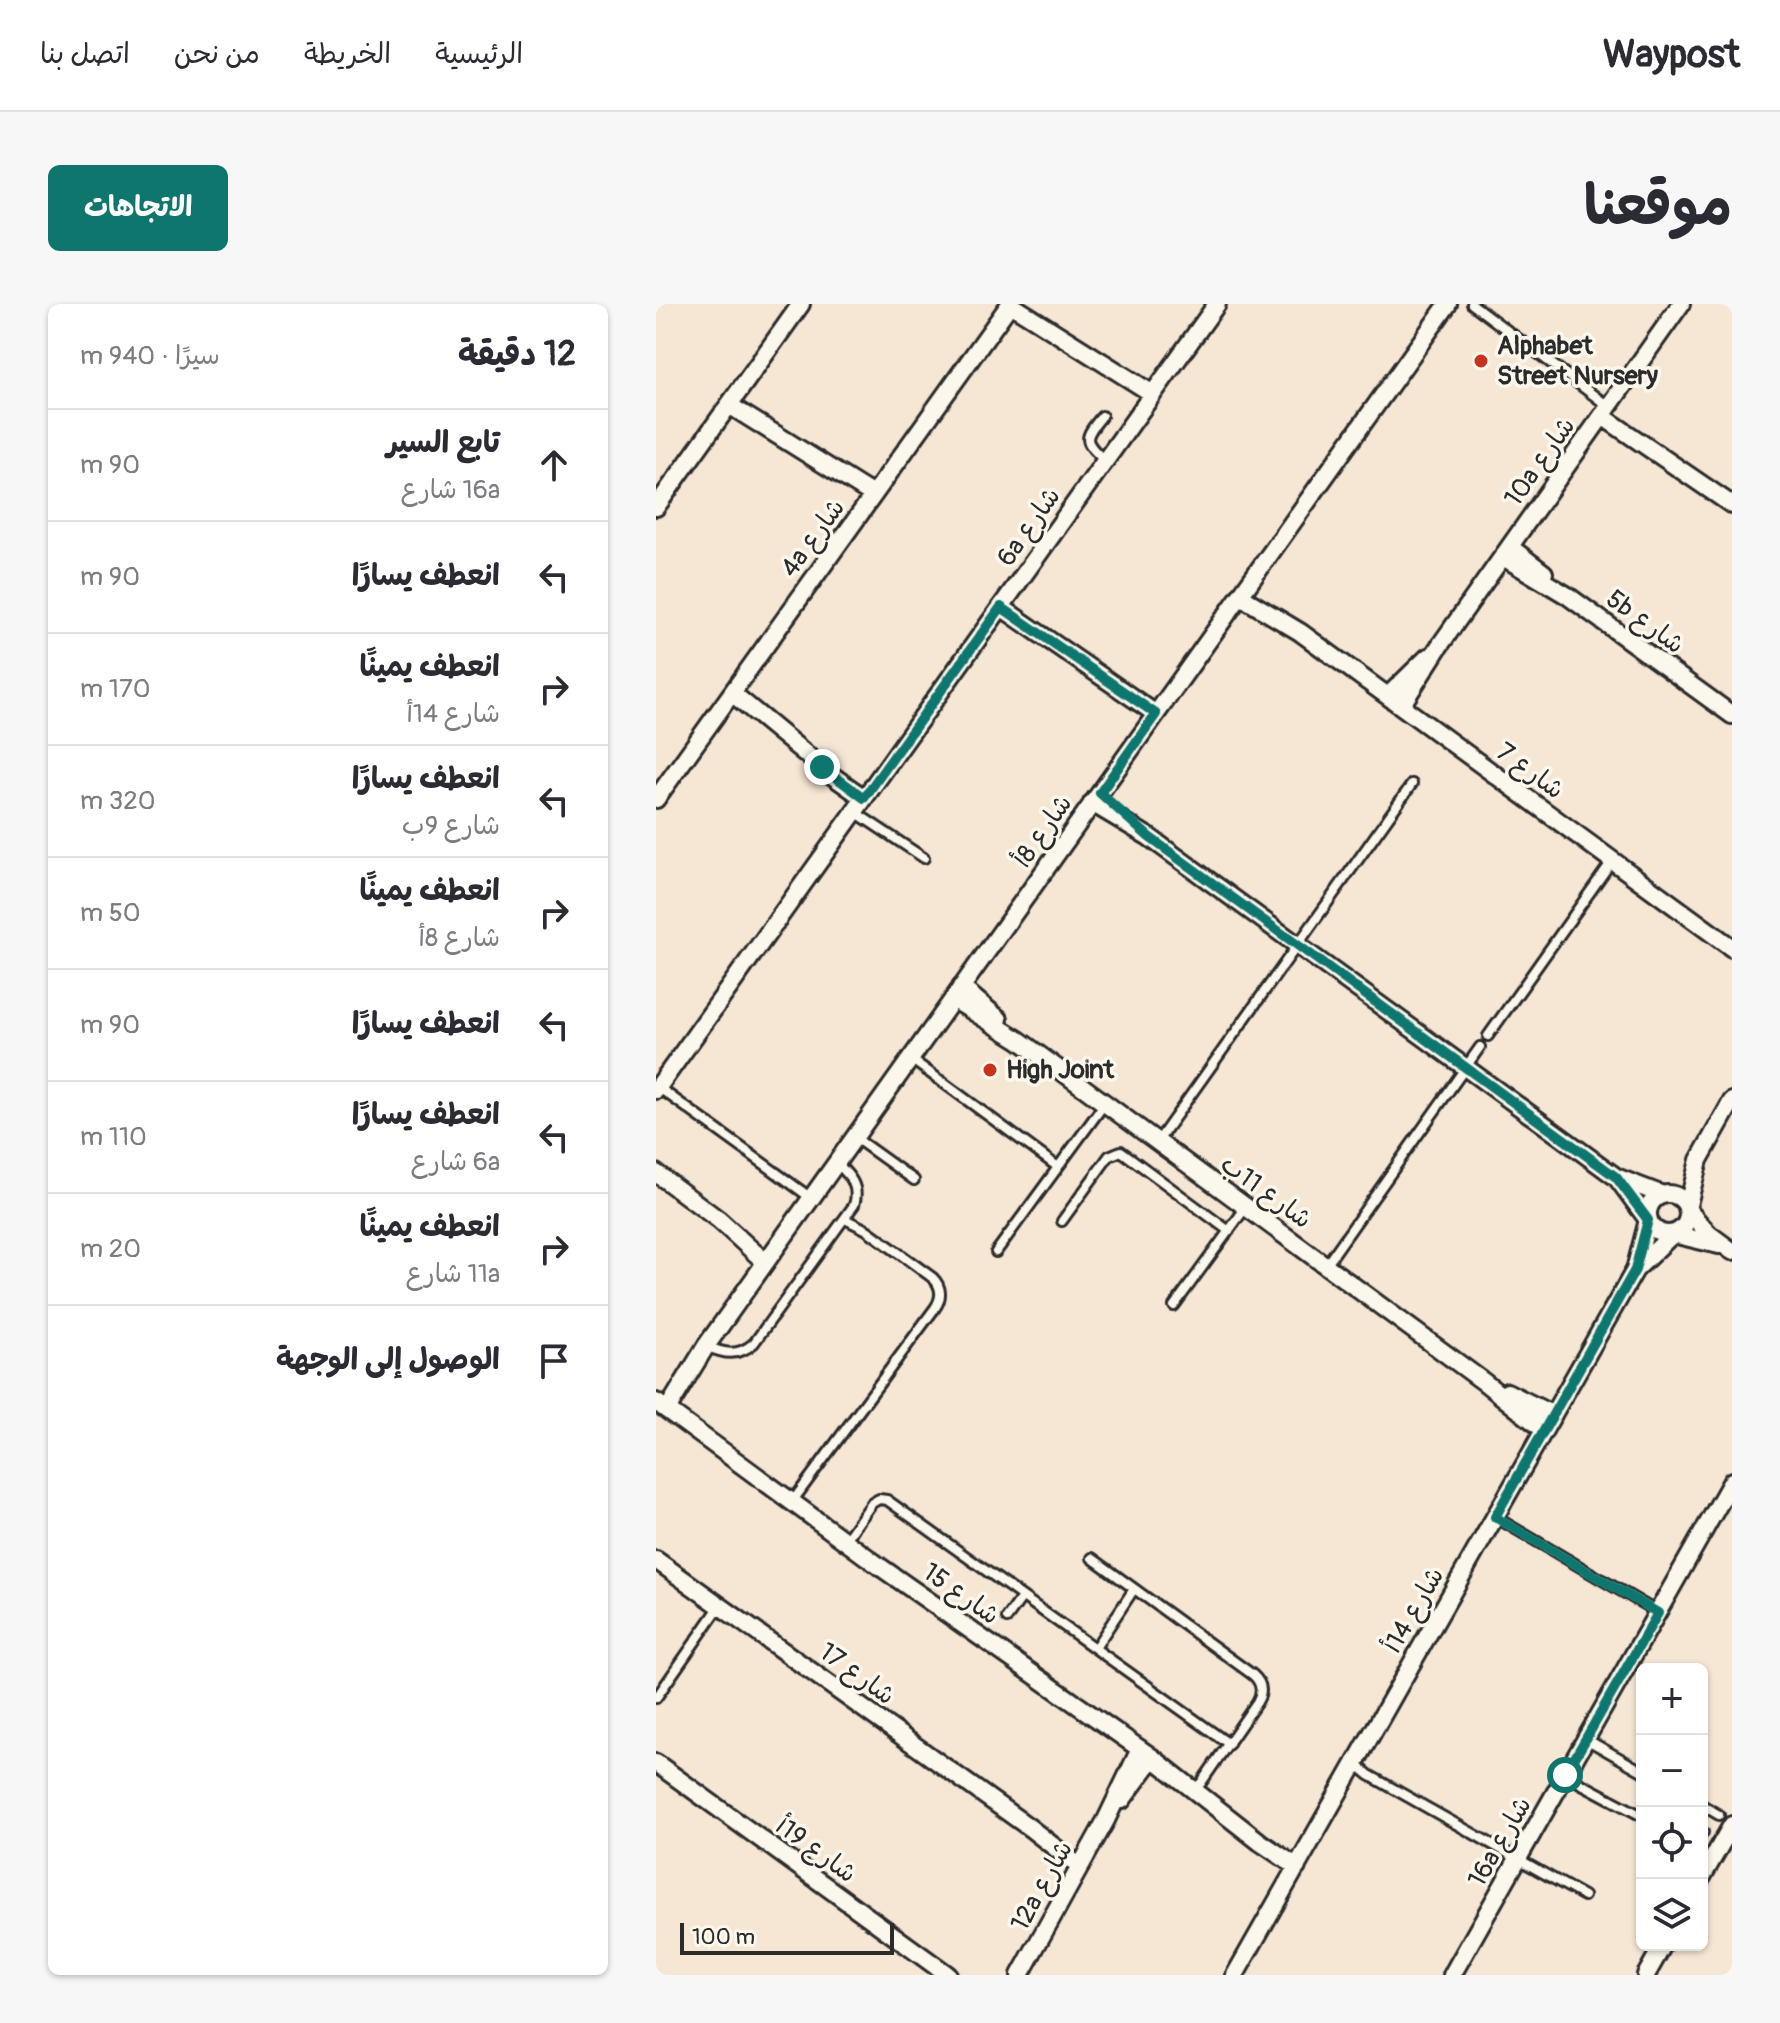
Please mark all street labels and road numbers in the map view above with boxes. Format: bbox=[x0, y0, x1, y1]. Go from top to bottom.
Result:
street label: 10a شارع bbox=[1498, 411, 1583, 513]
street label: 6a شارع bbox=[990, 481, 1068, 573]
street label: 4a شارع bbox=[774, 493, 853, 584]
street label: 5b شارع bbox=[1599, 583, 1690, 662]
street label: شارع 7 bbox=[1489, 736, 1570, 807]
street label: شارع 8أ bbox=[1007, 788, 1080, 874]
street label: شارع 11ب bbox=[1213, 1148, 1318, 1237]
street label: شارع 15 bbox=[916, 1556, 1005, 1633]
street label: شارع 14أ bbox=[1377, 1561, 1452, 1659]
street label: شارع 17 bbox=[812, 1636, 901, 1713]
street label: 16a شارع bbox=[1461, 1791, 1540, 1893]
street label: شارع 19أ bbox=[769, 1810, 863, 1891]
street label: 12a شارع bbox=[1004, 1835, 1081, 1937]

